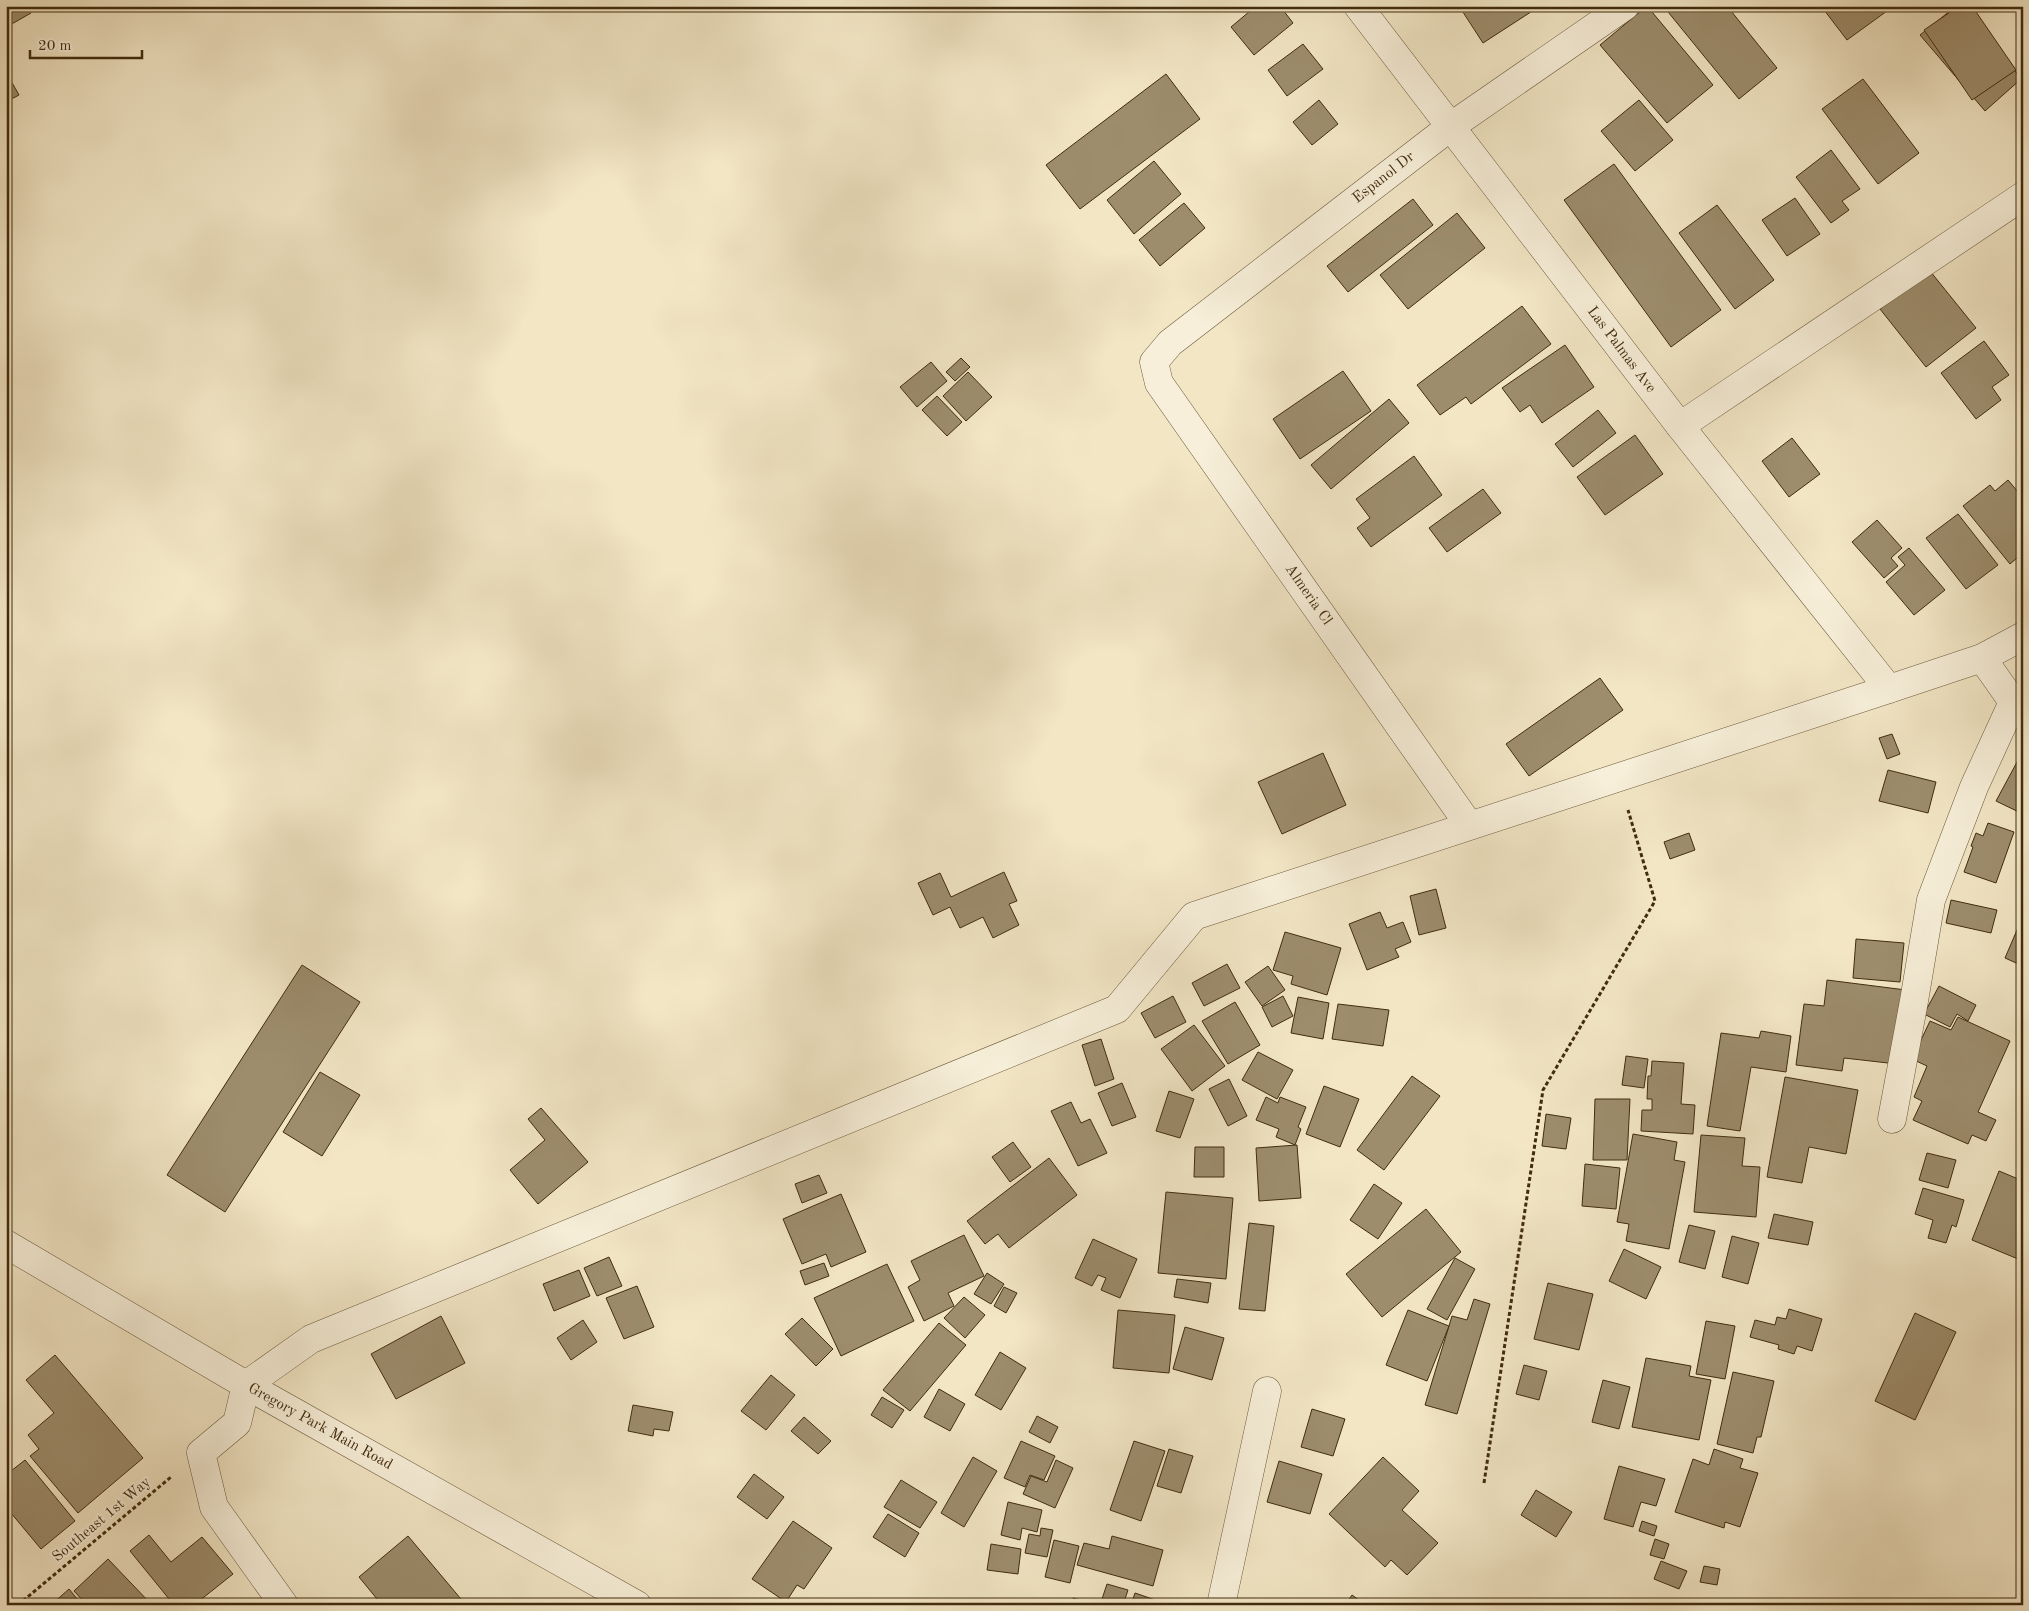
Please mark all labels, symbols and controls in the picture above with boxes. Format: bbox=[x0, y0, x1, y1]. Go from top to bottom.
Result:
scale bar bbox=[30, 28, 142, 60]
text: 20 m bbox=[38, 39, 72, 54]
street label: Espanol Dr bbox=[1350, 149, 1418, 207]
street label: Las Palmas Ave bbox=[1584, 304, 1658, 396]
street label: Almeria Cl bbox=[1282, 562, 1334, 628]
street label: Gregory Park Main Road bbox=[245, 1381, 395, 1473]
street label: Southeast 1st Way bbox=[50, 1475, 154, 1565]

